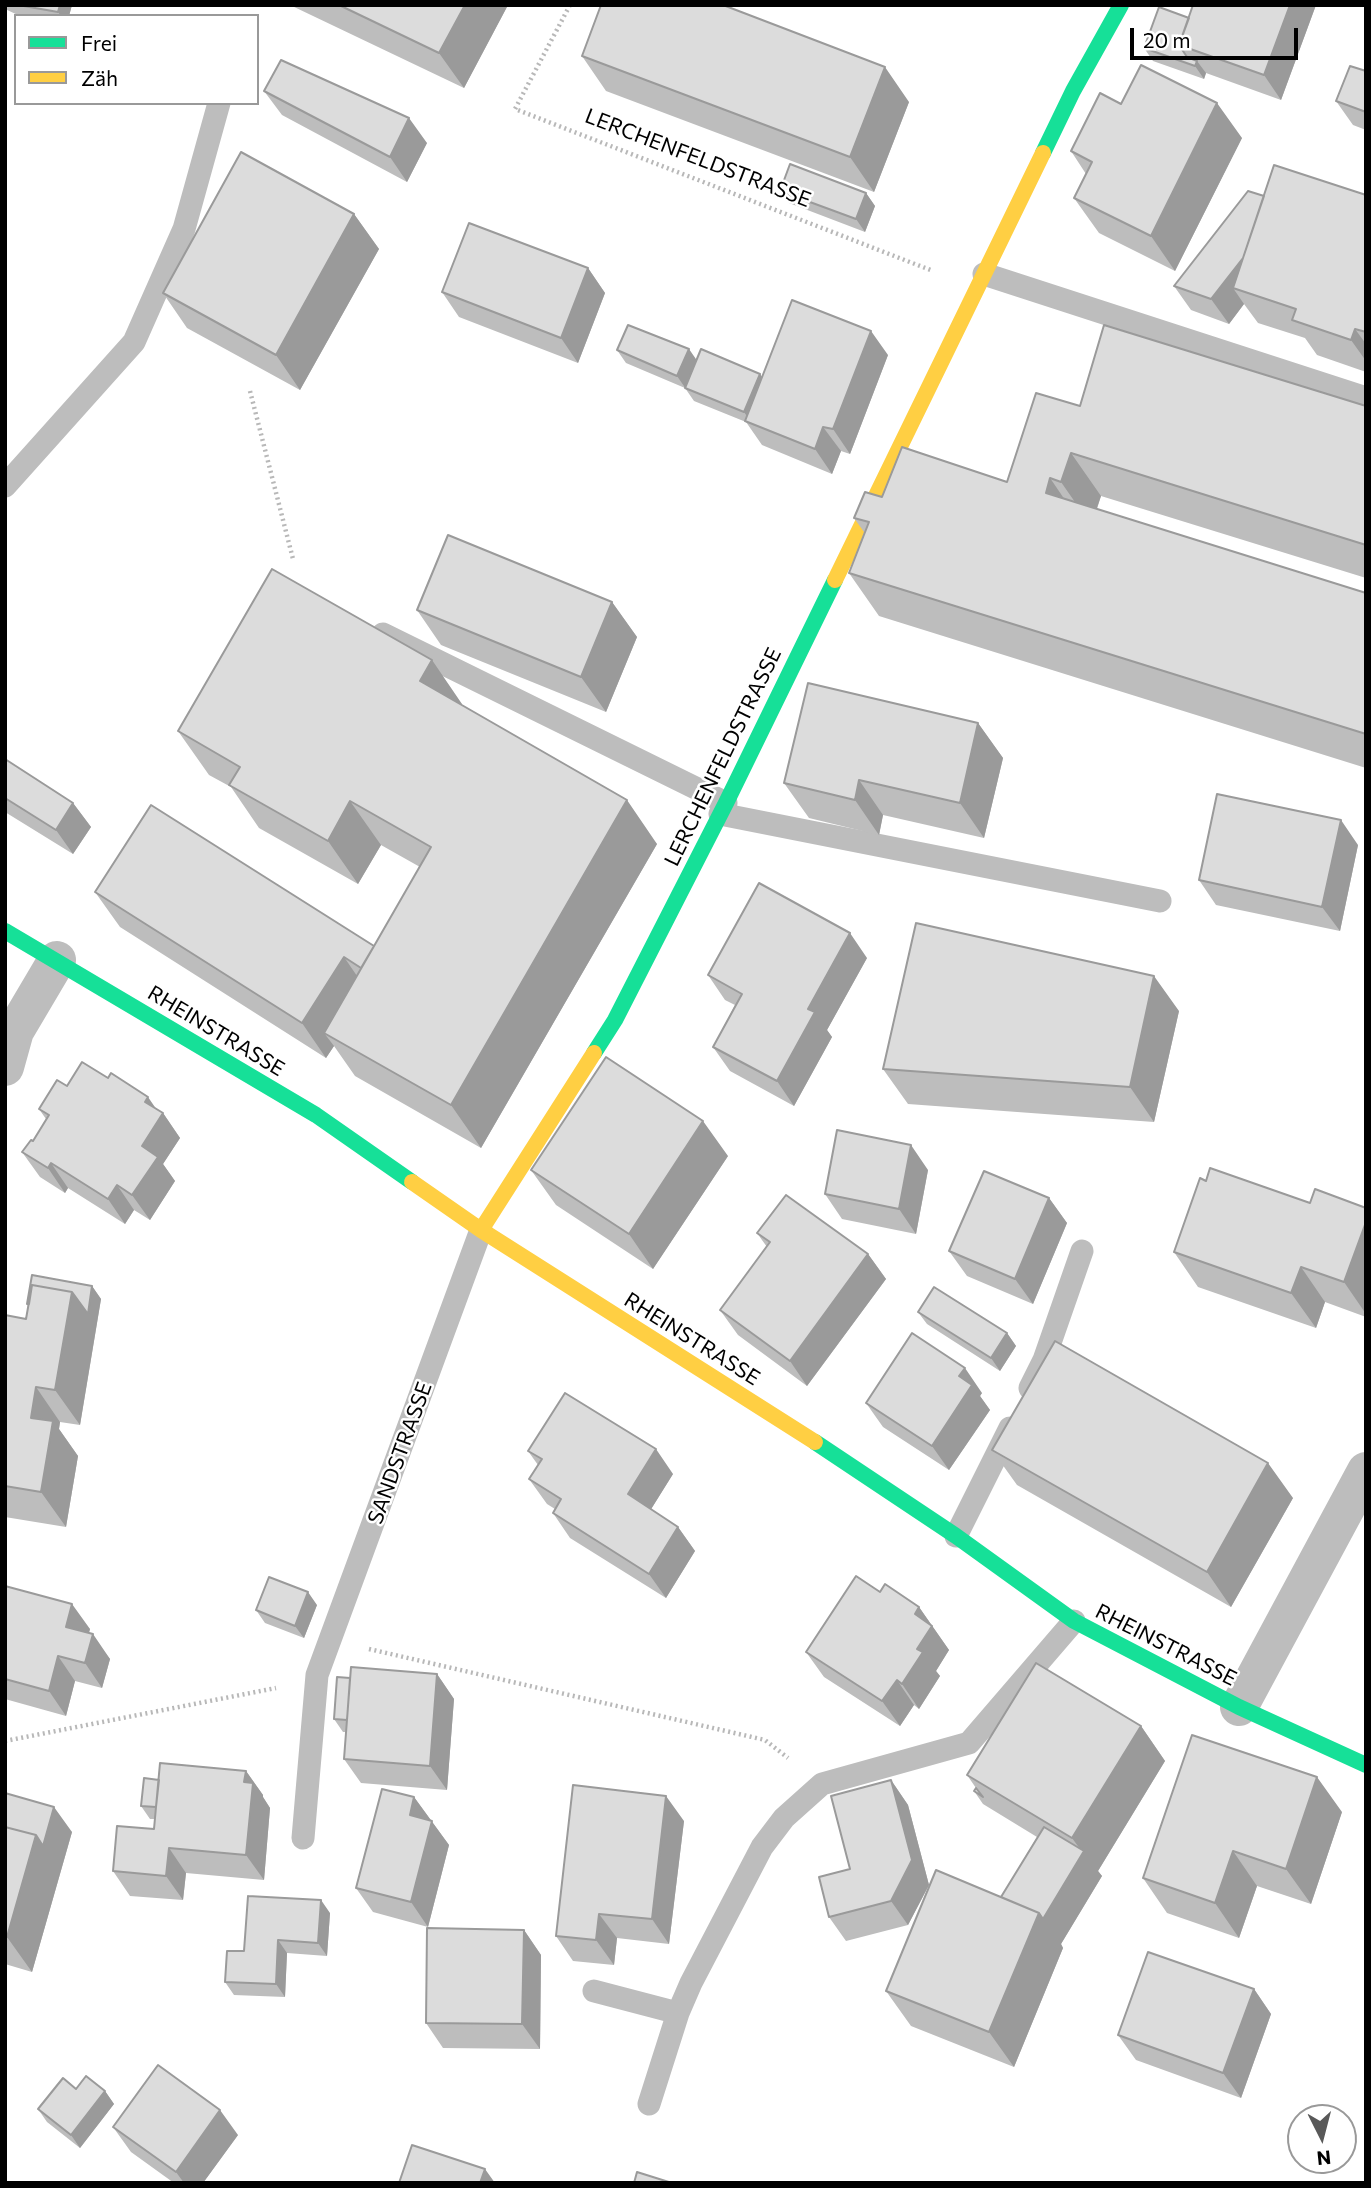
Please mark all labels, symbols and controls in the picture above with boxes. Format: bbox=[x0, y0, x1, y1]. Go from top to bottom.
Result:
legend bbox=[14, 14, 259, 105]
scale bar bbox=[1133, 14, 1301, 58]
text: 20 m bbox=[1143, 27, 1191, 52]
text: Frei bbox=[81, 30, 117, 55]
text: Zäh bbox=[81, 65, 118, 90]
street label: LERCHENFELDSTRASSE bbox=[582, 103, 814, 213]
street label: LERCHENFELDSTRASSE bbox=[659, 644, 787, 870]
street label: RHEINSTRASSE bbox=[143, 980, 289, 1082]
street label: RHEINSTRASSE bbox=[620, 1287, 764, 1391]
street label: SANDSTRASSE bbox=[363, 1379, 437, 1527]
street label: RHEINSTRASSE bbox=[1091, 1599, 1241, 1691]
north arrow bbox=[1287, 2104, 1357, 2174]
text: N bbox=[1316, 2146, 1332, 2171]

